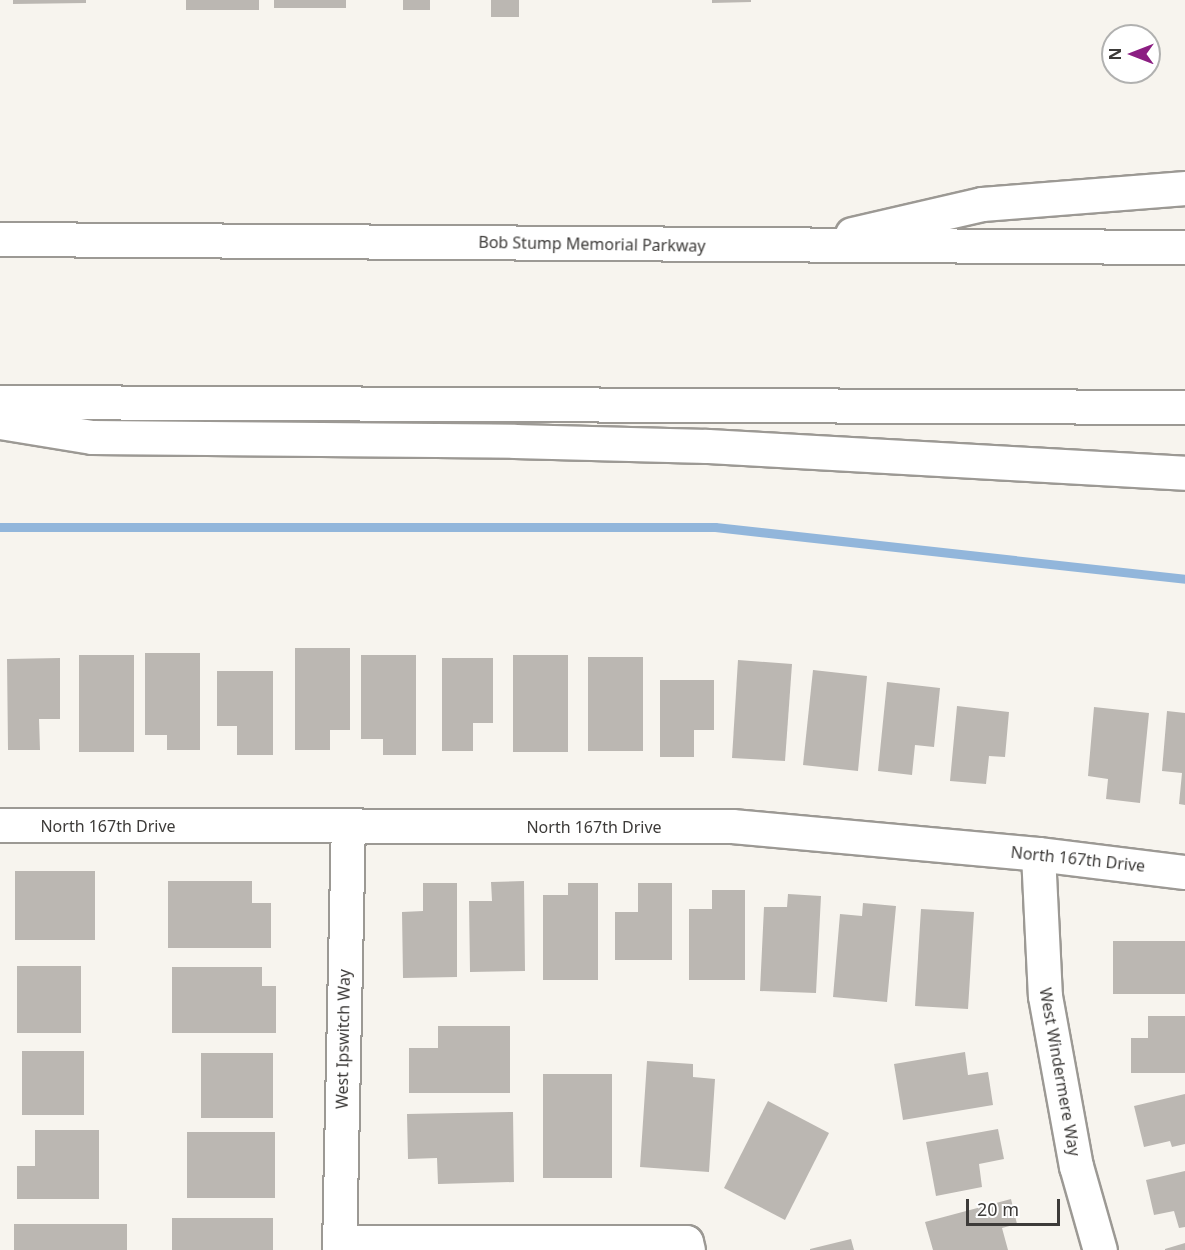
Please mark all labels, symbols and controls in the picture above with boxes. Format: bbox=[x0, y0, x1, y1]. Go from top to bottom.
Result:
north arrow bbox=[1101, 24, 1161, 84]
text: N bbox=[1104, 48, 1126, 61]
street label: Bob Stump Memorial Parkway bbox=[478, 232, 706, 256]
street label: North 167th Drive bbox=[40, 816, 176, 836]
street label: North 167th Drive bbox=[526, 817, 662, 837]
street label: North 167th Drive bbox=[1010, 842, 1146, 876]
street label: West Ipswitch Way bbox=[332, 969, 354, 1109]
street label: West Windermere Way bbox=[1036, 986, 1084, 1158]
scale bar bbox=[969, 1187, 1064, 1225]
text: 20 m bbox=[977, 1197, 1019, 1221]

